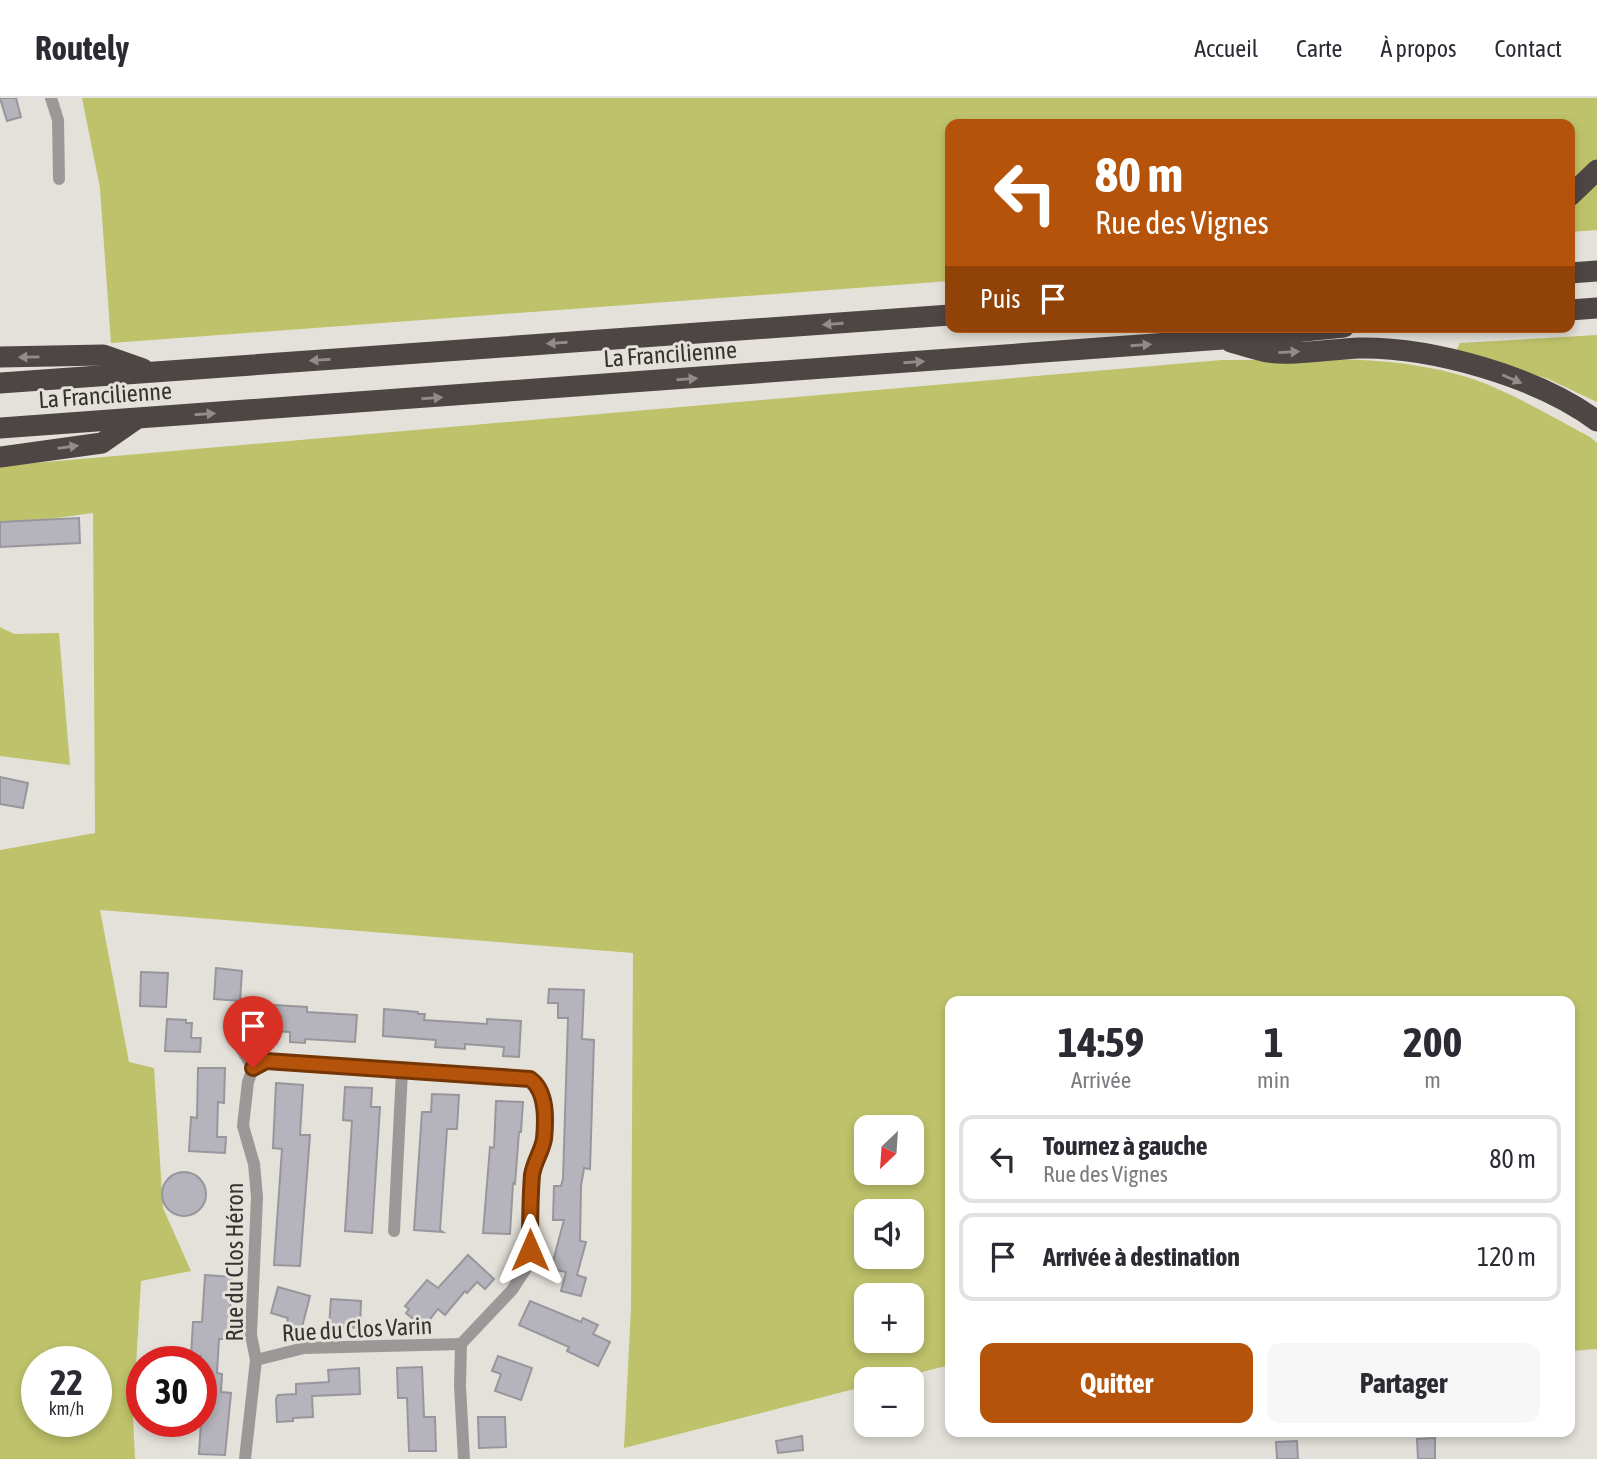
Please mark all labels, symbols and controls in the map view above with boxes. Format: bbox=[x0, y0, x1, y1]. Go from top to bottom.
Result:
text: Routely bbox=[35, 29, 129, 67]
text: Accueil bbox=[1194, 35, 1258, 62]
text: Carte bbox=[1296, 35, 1342, 62]
text: À propos bbox=[1380, 35, 1456, 62]
text: Contact bbox=[1494, 35, 1562, 62]
text: 80 m bbox=[1095, 146, 1183, 202]
icon: left bbox=[980, 147, 1071, 238]
text: Rue des Vignes bbox=[1095, 204, 1269, 241]
icon: arrive bbox=[1034, 280, 1072, 318]
text: Puis bbox=[980, 284, 1020, 314]
one-way arrow bbox=[822, 318, 844, 329]
street label: La Francilienne bbox=[602, 336, 738, 372]
one-way arrow bbox=[546, 338, 568, 349]
one-way arrow bbox=[1130, 339, 1152, 350]
one-way arrow bbox=[1278, 346, 1300, 357]
one-way arrow bbox=[18, 351, 40, 363]
one-way arrow bbox=[309, 355, 331, 366]
one-way arrow bbox=[903, 356, 925, 367]
one-way arrow bbox=[676, 373, 698, 384]
one-way arrow bbox=[1502, 373, 1523, 384]
street label: La Francilienne bbox=[37, 377, 173, 413]
one-way arrow bbox=[421, 392, 443, 403]
one-way arrow bbox=[194, 408, 216, 419]
one-way arrow bbox=[57, 442, 79, 453]
pin bbox=[223, 996, 283, 1068]
icon: arrive bbox=[234, 1007, 272, 1045]
text: 14:59 bbox=[1058, 1018, 1144, 1066]
text: 1 bbox=[1264, 1018, 1283, 1066]
text: 200 bbox=[1403, 1018, 1462, 1066]
text: Arrivée bbox=[1071, 1067, 1131, 1093]
text: min bbox=[1257, 1067, 1290, 1093]
text: m bbox=[1424, 1067, 1441, 1093]
north arrow bbox=[854, 1115, 924, 1185]
map controls bbox=[854, 1115, 924, 1437]
text: Tournez à gauche bbox=[1043, 1131, 1208, 1161]
icon: left bbox=[984, 1140, 1022, 1178]
text: 80 m bbox=[1489, 1144, 1536, 1174]
text: Rue des Vignes bbox=[1043, 1161, 1168, 1187]
street label: Rue du Clos Héron bbox=[221, 1183, 248, 1341]
button: sound bbox=[854, 1199, 924, 1269]
position arrow bbox=[493, 1213, 567, 1287]
icon: arrive bbox=[984, 1238, 1022, 1276]
text: Arrivée à destination bbox=[1043, 1242, 1240, 1272]
text: 120 m bbox=[1477, 1242, 1536, 1272]
button: + bbox=[854, 1283, 924, 1353]
street label: Rue du Clos Varin bbox=[281, 1312, 433, 1346]
button: Quitter bbox=[980, 1343, 1253, 1423]
button: Partager bbox=[1267, 1343, 1540, 1423]
speed limit sign: 30 bbox=[126, 1346, 217, 1437]
text: 22 bbox=[50, 1362, 83, 1402]
button: − bbox=[854, 1367, 924, 1437]
text: km/h bbox=[49, 1398, 84, 1419]

